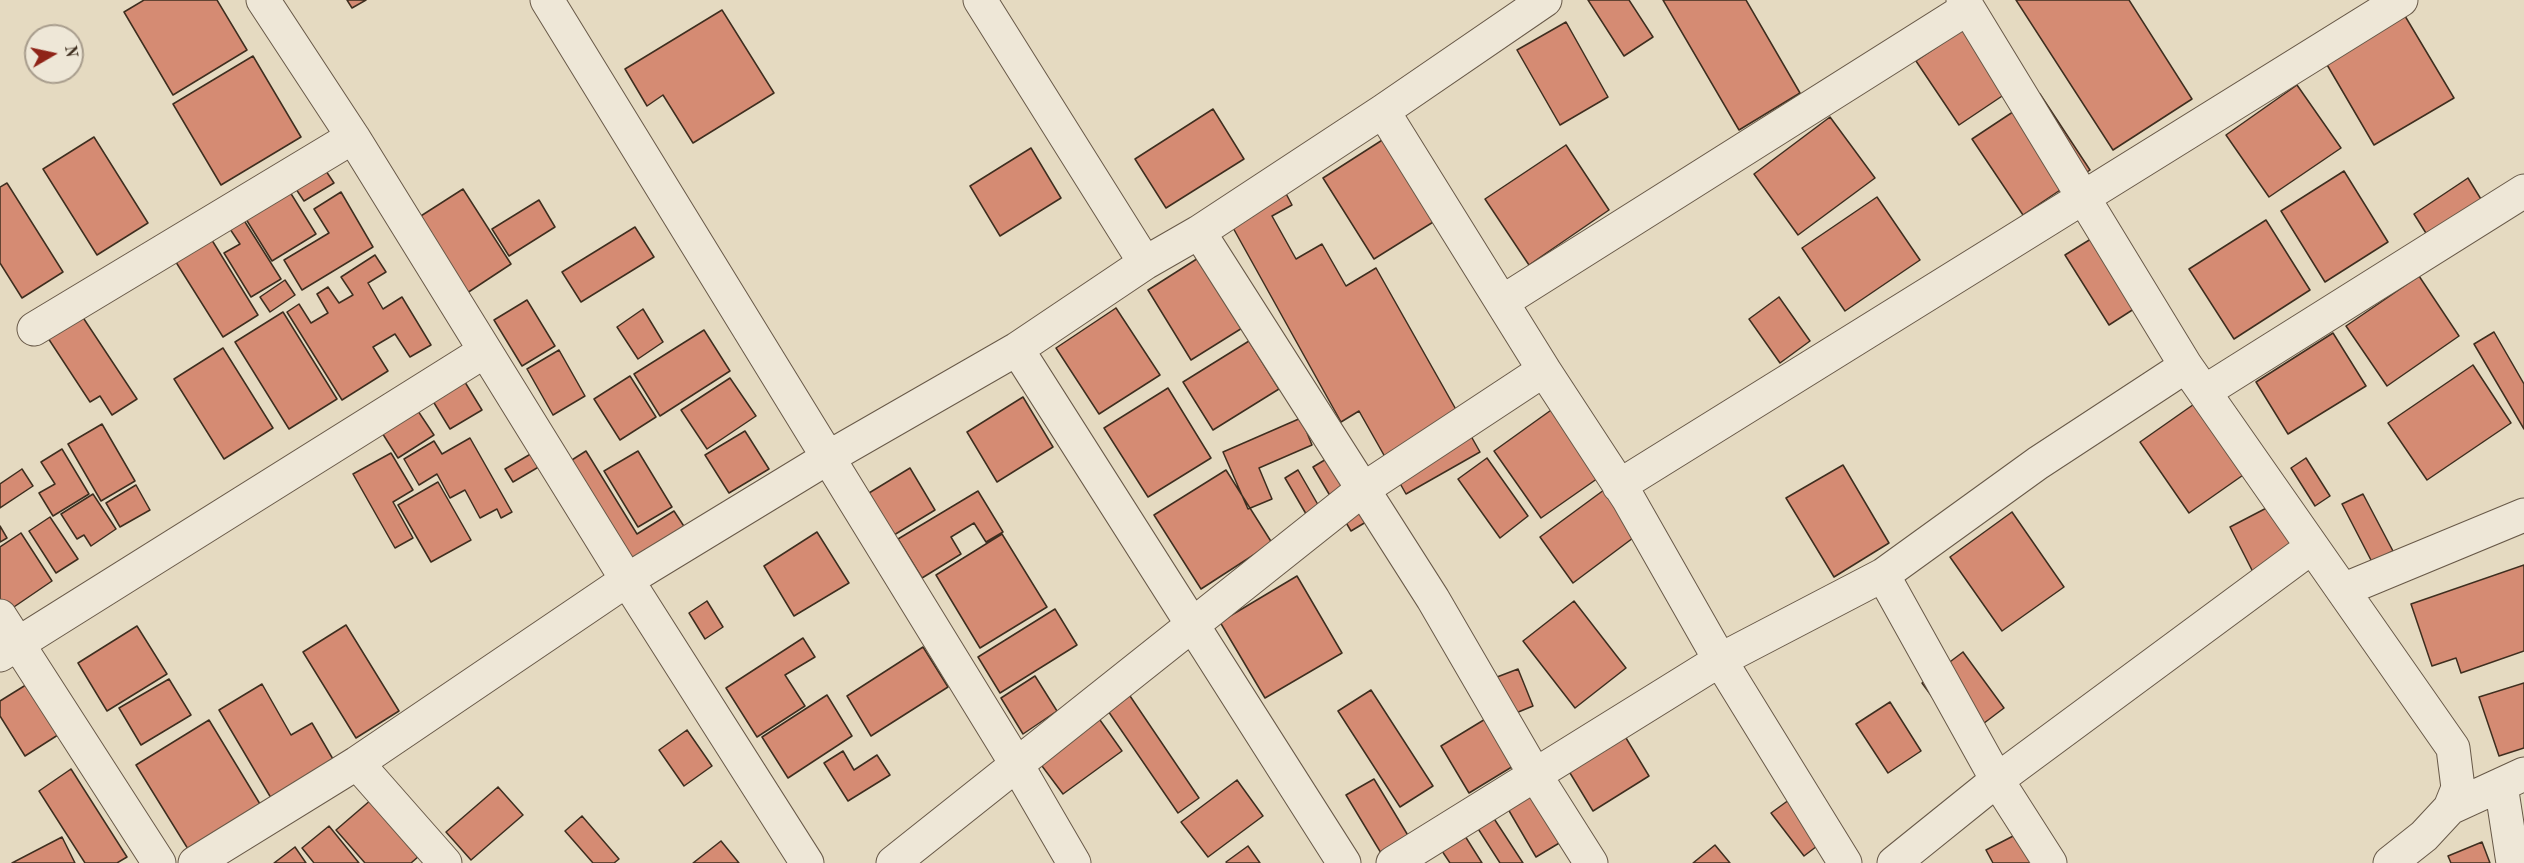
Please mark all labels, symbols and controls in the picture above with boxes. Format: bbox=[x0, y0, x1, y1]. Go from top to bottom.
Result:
north arrow bbox=[24, 24, 84, 84]
text: N bbox=[61, 44, 79, 59]

